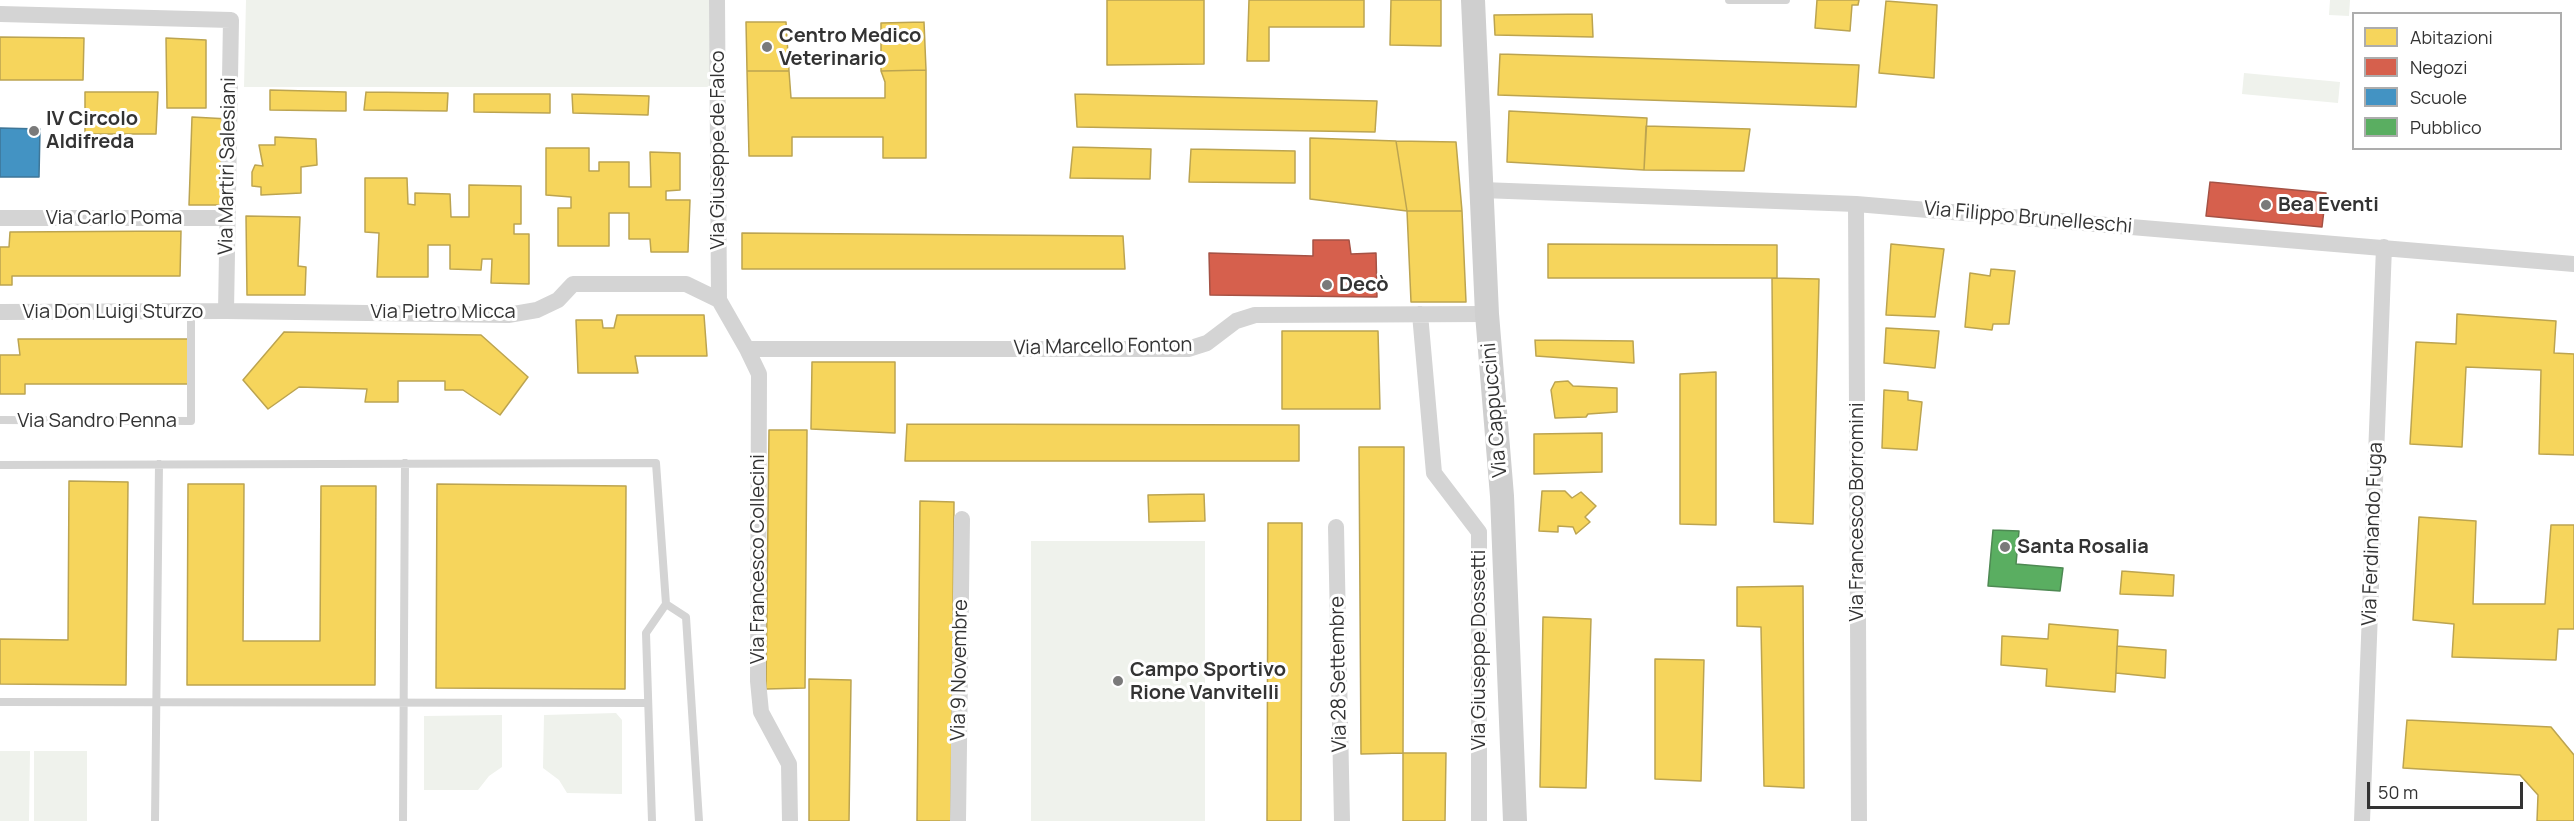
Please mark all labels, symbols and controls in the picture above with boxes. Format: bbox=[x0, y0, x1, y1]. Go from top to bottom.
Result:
legend bbox=[2352, 12, 2562, 150]
place label: Centro Medico Veterinario bbox=[779, 24, 921, 71]
text: Abitazioni bbox=[2410, 25, 2493, 49]
marker: Centro Medico Veterinario bbox=[760, 40, 774, 54]
street label: Via Giuseppe de Falco bbox=[706, 51, 730, 249]
text: Negozi bbox=[2410, 55, 2468, 79]
street label: Via Martiri Salesiani bbox=[214, 77, 242, 255]
text: Scuole bbox=[2410, 85, 2467, 109]
place label: IV Circolo Aldifreda bbox=[46, 107, 138, 154]
text: Pubblico bbox=[2410, 115, 2482, 139]
marker: IV Circolo Aldifreda bbox=[27, 124, 41, 138]
place label: Bea Eventi bbox=[2278, 193, 2379, 217]
street label: Via Filippo Brunelleschi bbox=[1923, 197, 2133, 239]
marker: Bea Eventi bbox=[2259, 198, 2273, 212]
street label: Via Carlo Poma bbox=[46, 206, 182, 230]
place label: Decò bbox=[1339, 273, 1389, 297]
marker: Decò bbox=[1320, 278, 1334, 292]
street label: Via Don Luigi Sturzo bbox=[23, 300, 203, 324]
street label: Via Pietro Micca bbox=[370, 300, 516, 324]
street label: Via Marcello Fonton bbox=[1013, 333, 1193, 361]
street label: Via Cappuccini bbox=[1477, 342, 1513, 478]
street label: Via Francesco Borromini bbox=[1845, 402, 1869, 622]
street label: Via Sandro Penna bbox=[17, 409, 177, 433]
street label: Via Ferdinando Fuga bbox=[2358, 442, 2388, 626]
street label: Via Francesco Collecini bbox=[746, 454, 770, 664]
place label: Santa Rosalia bbox=[2017, 535, 2149, 559]
marker: Santa Rosalia bbox=[1998, 540, 2012, 554]
street label: Via Giuseppe Dossetti bbox=[1467, 550, 1491, 750]
street label: Via 28 Settembre bbox=[1326, 596, 1352, 752]
street label: Via 9 Novembre bbox=[947, 599, 973, 741]
place label: Campo Sportivo Rione Vanvitelli bbox=[1130, 658, 1286, 705]
marker: Campo Sportivo Rione Vanvitelli bbox=[1111, 674, 1125, 688]
scale bar bbox=[2370, 770, 2526, 808]
text: 50 m bbox=[2378, 780, 2418, 804]

